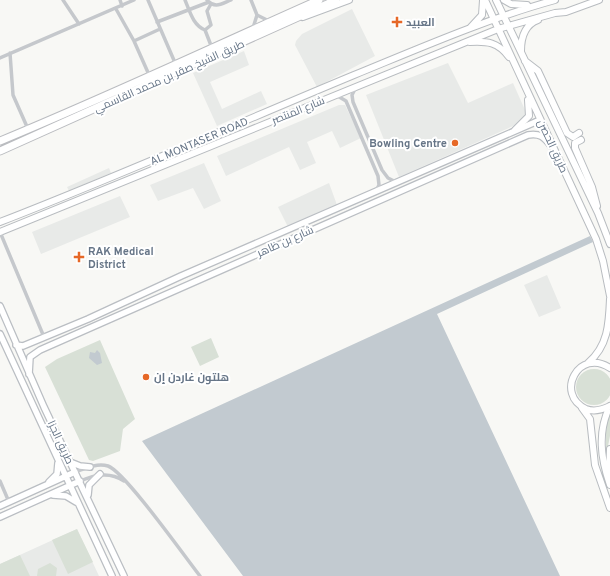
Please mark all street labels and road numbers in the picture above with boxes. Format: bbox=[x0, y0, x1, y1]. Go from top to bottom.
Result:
street label: طريق الشيخ صقر بن محمد القاسمي bbox=[92, 37, 247, 117]
street label: شارع المنتصر bbox=[269, 94, 327, 128]
street label: AL MONTASER ROAD bbox=[148, 115, 251, 169]
street label: طريق الحصن bbox=[534, 118, 570, 175]
street label: شارع بن ظاهر bbox=[254, 223, 316, 261]
street label: طريق الجزا bbox=[44, 418, 76, 467]

